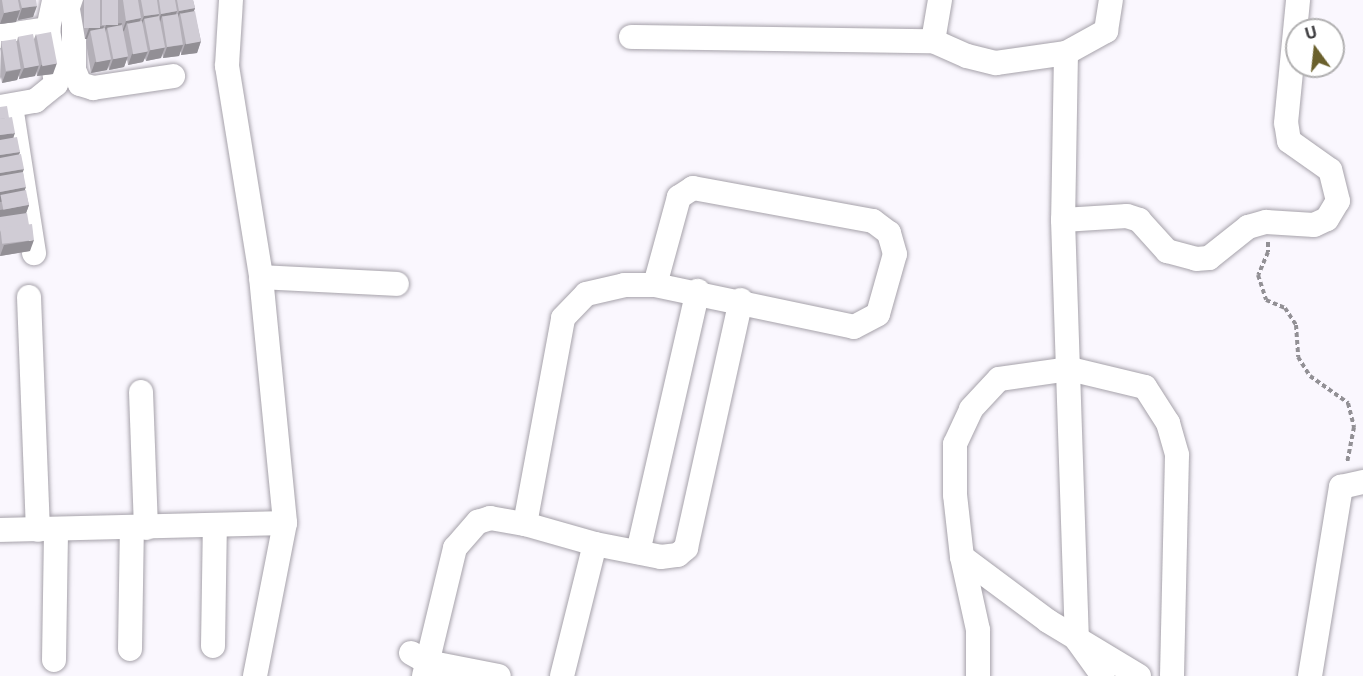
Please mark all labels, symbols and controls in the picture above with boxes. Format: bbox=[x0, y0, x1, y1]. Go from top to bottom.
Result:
north arrow bbox=[1285, 18, 1345, 78]
text: U bbox=[1302, 20, 1320, 45]

